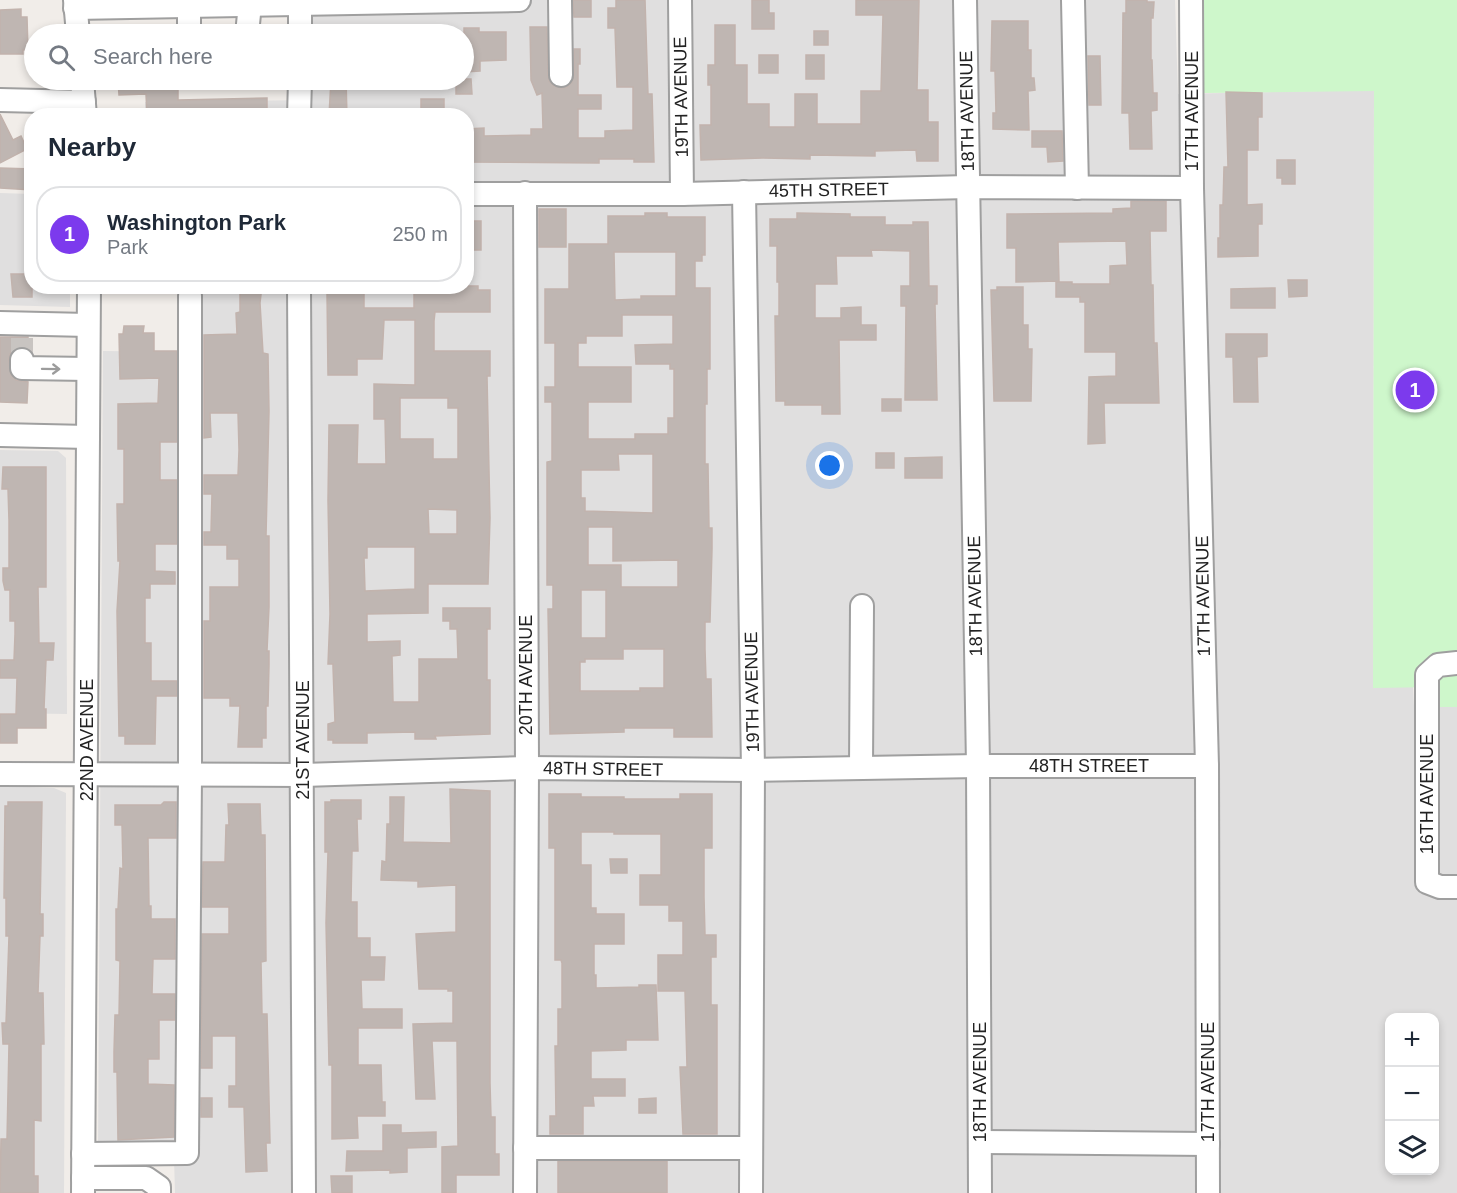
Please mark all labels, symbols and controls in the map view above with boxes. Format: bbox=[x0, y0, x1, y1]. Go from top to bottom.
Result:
search box bbox=[24, 24, 474, 90]
street label: 19TH AVENUE bbox=[670, 36, 692, 158]
icon: search bbox=[45, 41, 78, 74]
text: Search here bbox=[93, 44, 213, 69]
street label: 18TH AVENUE bbox=[956, 50, 978, 172]
street label: 17TH AVENUE bbox=[1182, 51, 1202, 171]
text: Nearby bbox=[48, 132, 136, 162]
street label: 45TH STREET bbox=[769, 179, 889, 201]
text: Washington Park bbox=[107, 210, 286, 235]
text: 1 bbox=[64, 223, 75, 245]
text: 250 m bbox=[392, 223, 448, 245]
text: Park bbox=[107, 236, 148, 258]
one-way arrow bbox=[40, 363, 60, 374]
pin: 1 bbox=[1396, 368, 1434, 412]
your location bbox=[815, 451, 844, 480]
street label: 18TH AVENUE bbox=[964, 535, 986, 657]
street label: 17TH AVENUE bbox=[1192, 535, 1214, 657]
street label: 20TH AVENUE bbox=[516, 615, 536, 735]
street label: 19TH AVENUE bbox=[741, 631, 763, 753]
street label: 22ND AVENUE bbox=[77, 679, 97, 801]
street label: 21ST AVENUE bbox=[293, 680, 313, 800]
street label: 16TH AVENUE bbox=[1417, 734, 1437, 854]
street label: 48TH STREET bbox=[1029, 756, 1149, 776]
street label: 48TH STREET bbox=[543, 758, 663, 780]
map controls bbox=[1385, 1013, 1439, 1175]
button: + bbox=[1385, 1013, 1439, 1067]
street label: 18TH AVENUE bbox=[970, 1022, 990, 1142]
street label: 17TH AVENUE bbox=[1198, 1022, 1218, 1142]
button: − bbox=[1385, 1067, 1439, 1121]
button: layers bbox=[1385, 1121, 1439, 1175]

